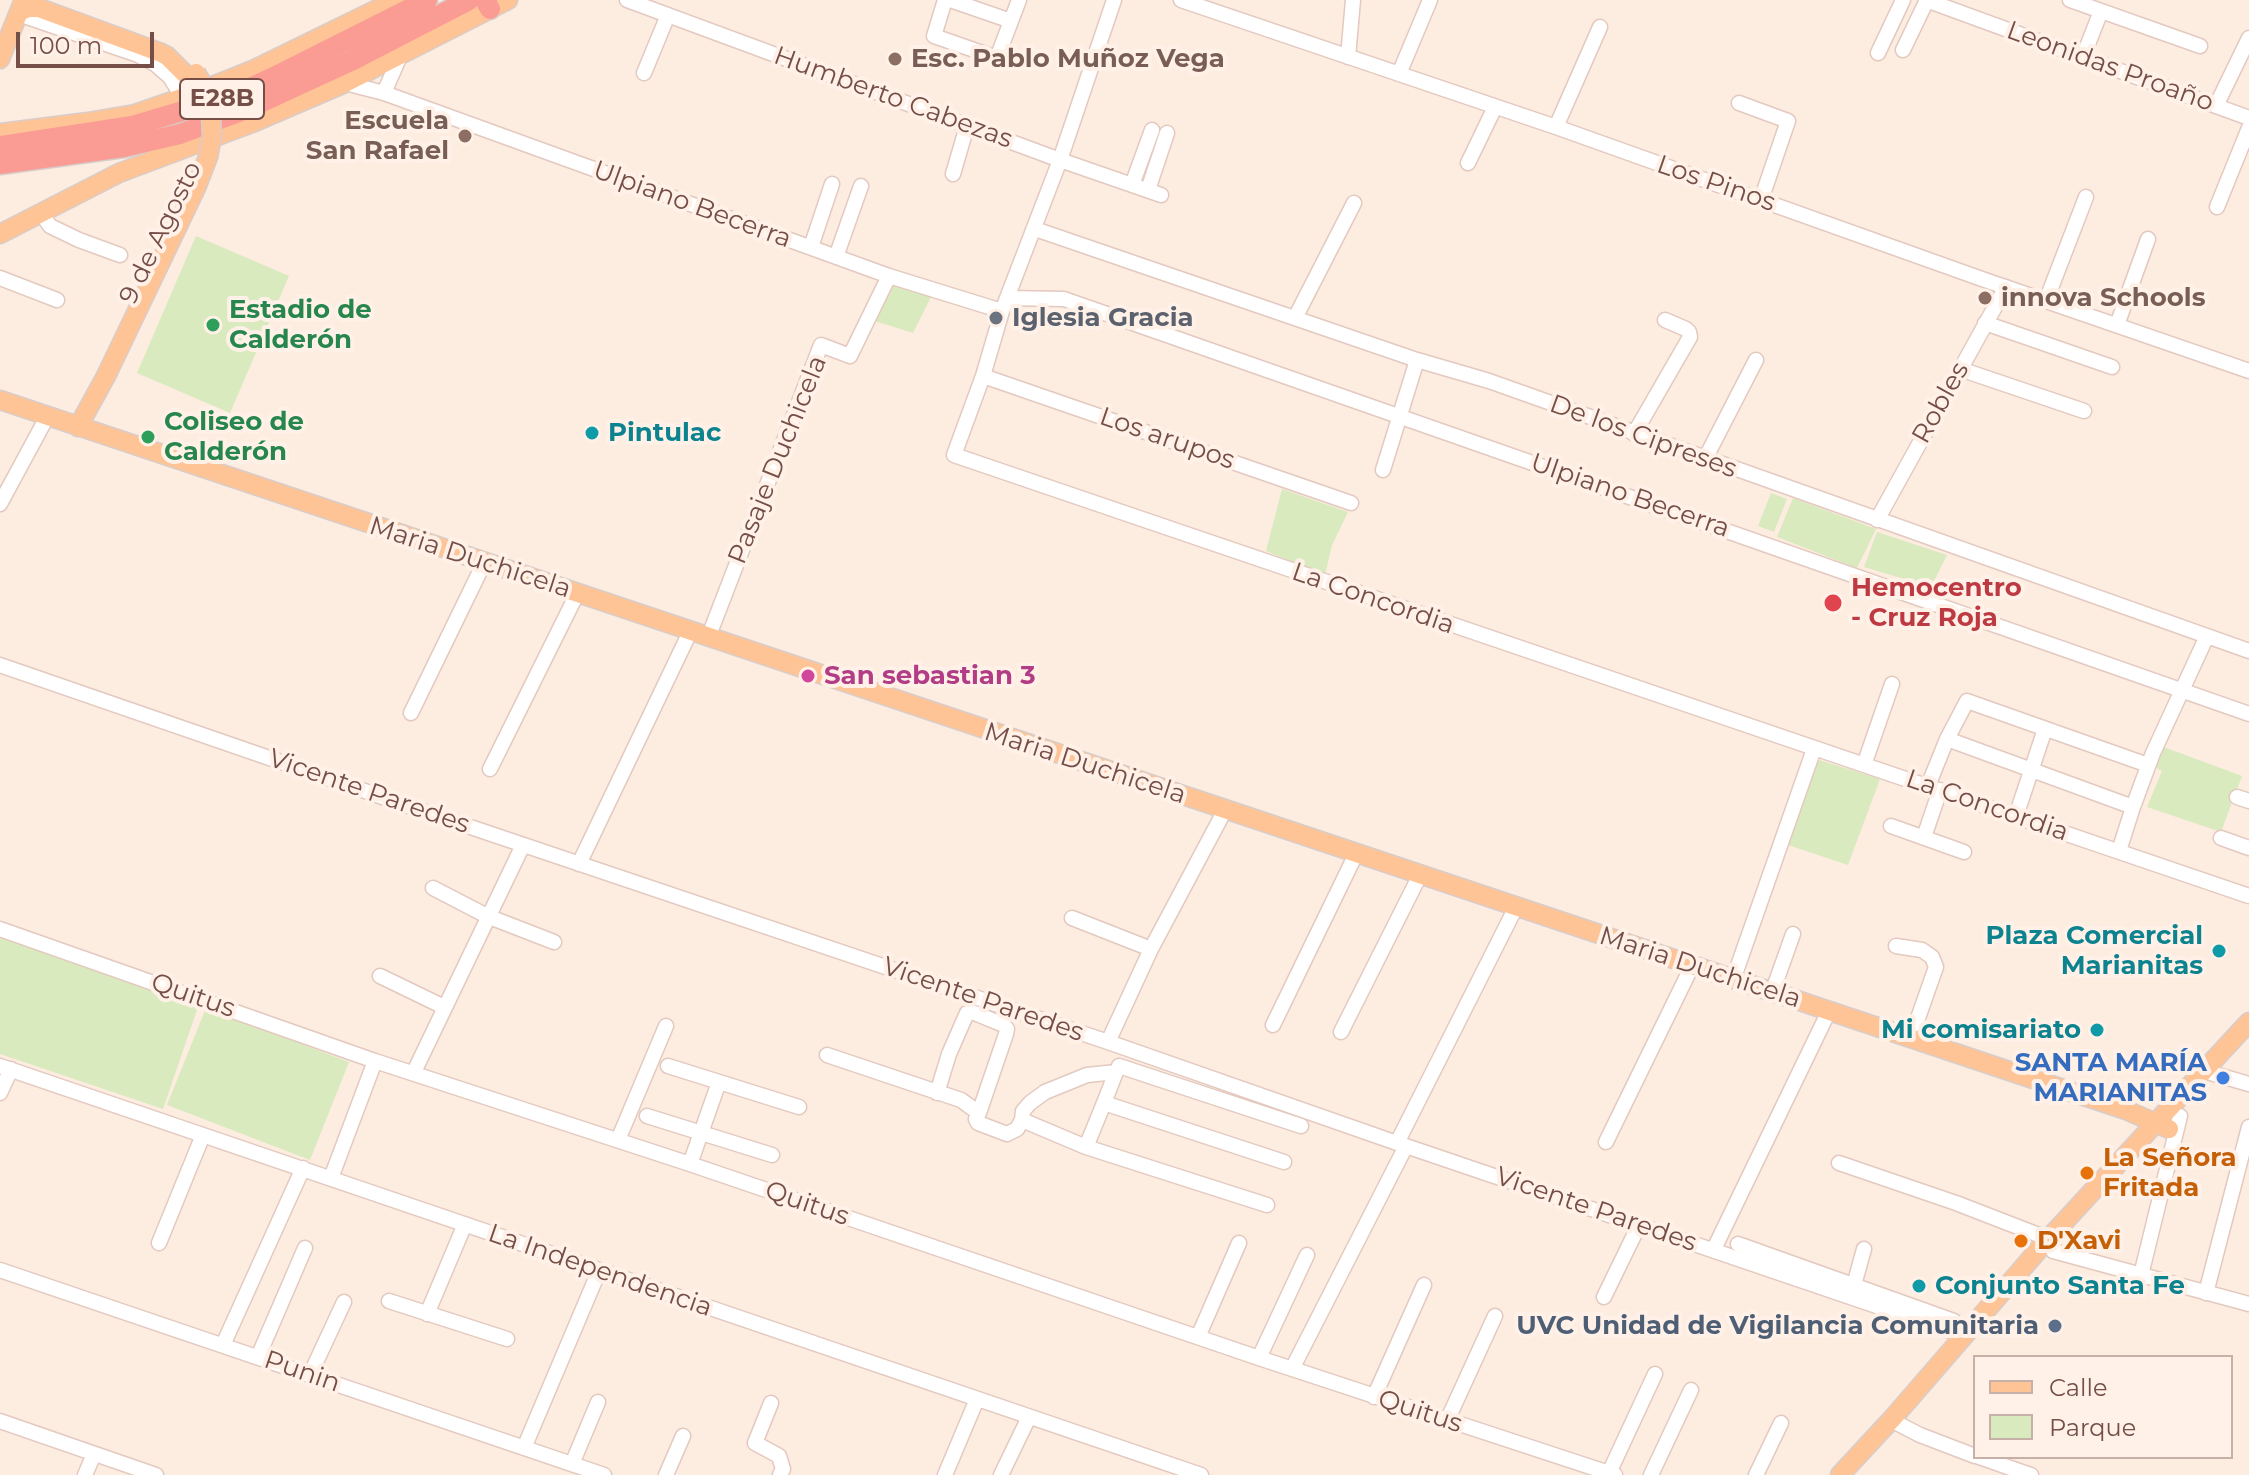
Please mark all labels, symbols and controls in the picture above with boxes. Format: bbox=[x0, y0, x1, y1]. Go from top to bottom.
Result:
street label: Leonidas Proaño bbox=[2002, 15, 2218, 119]
scale bar bbox=[20, 16, 158, 66]
text: 100 m bbox=[30, 31, 102, 60]
street label: Humberto Cabezas bbox=[769, 40, 1017, 156]
place label: Esc. Pablo Muñoz Vega bbox=[911, 43, 1225, 75]
marker: Esc. Pablo Muñoz Vega bbox=[886, 50, 904, 68]
road number: E28B bbox=[180, 79, 264, 119]
place label: Escuela San Rafael bbox=[306, 105, 449, 166]
marker: Escuela San Rafael bbox=[456, 127, 474, 145]
street label: Los Pinos bbox=[1653, 149, 1779, 219]
street label: Ulpiano Becerra bbox=[589, 155, 795, 255]
street label: 9 de Agosto bbox=[113, 157, 209, 309]
place label: innova Schools bbox=[2001, 282, 2206, 314]
marker: innova Schools bbox=[1976, 289, 1994, 307]
place label: Estadio de Calderón bbox=[229, 294, 372, 356]
place label: Iglesia Gracia bbox=[1012, 302, 1194, 334]
marker: Iglesia Gracia bbox=[987, 309, 1005, 327]
marker: Estadio de Calderón bbox=[204, 316, 222, 334]
street label: Pasaje Duchicela bbox=[722, 351, 834, 569]
street label: Robles bbox=[1906, 357, 1976, 449]
street label: De los Cipreses bbox=[1545, 389, 1741, 485]
street label: Los arupos bbox=[1095, 401, 1239, 477]
place label: Coliseo de Calderón bbox=[164, 406, 304, 468]
place label: Pintulac bbox=[608, 417, 721, 449]
marker: Pintulac bbox=[583, 424, 601, 442]
marker: Coliseo de Calderón bbox=[139, 428, 157, 446]
street label: Ulpiano Becerra bbox=[1526, 447, 1734, 545]
street label: Maria Duchicela bbox=[365, 511, 575, 605]
street label: La Concordia bbox=[1288, 557, 1458, 641]
place label: Hemocentro - Cruz Roja bbox=[1851, 572, 2022, 634]
marker: Hemocentro - Cruz Roja bbox=[1822, 592, 1844, 614]
place label: San sebastian 3 bbox=[824, 660, 1036, 692]
marker: San sebastian 3 bbox=[799, 667, 817, 685]
street label: Maria Duchicela bbox=[980, 717, 1190, 811]
street label: Vicente Paredes bbox=[264, 743, 474, 841]
street label: La Concordia bbox=[1902, 764, 2072, 848]
place label: Plaza Comercial Marianitas bbox=[1985, 920, 2203, 982]
street label: Maria Duchicela bbox=[1595, 921, 1805, 1015]
marker: Plaza Comercial Marianitas bbox=[2210, 942, 2228, 960]
street label: Vicente Paredes bbox=[878, 951, 1088, 1049]
street label: Quitus bbox=[147, 967, 239, 1025]
place label: Mi comisariato bbox=[1881, 1014, 2081, 1046]
marker: Mi comisariato bbox=[2088, 1021, 2106, 1039]
place label: SANTA MARÍA MARIANITAS bbox=[2015, 1047, 2207, 1108]
marker: SANTA MARÍA MARIANITAS bbox=[2214, 1069, 2232, 1087]
place label: La Señora Fritada bbox=[2103, 1142, 2237, 1204]
street label: Vicente Paredes bbox=[1491, 1161, 1701, 1259]
marker: La Señora Fritada bbox=[2078, 1164, 2096, 1182]
street label: Quitus bbox=[761, 1175, 853, 1233]
street label: La Independencia bbox=[484, 1218, 716, 1324]
place label: D'Xavi bbox=[2037, 1225, 2121, 1257]
marker: D'Xavi bbox=[2012, 1232, 2030, 1250]
place label: Conjunto Santa Fe bbox=[1935, 1270, 2185, 1302]
marker: Conjunto Santa Fe bbox=[1910, 1277, 1928, 1295]
place label: UVC Unidad de Vigilancia Comunitaria bbox=[1516, 1310, 2039, 1342]
marker: UVC Unidad de Vigilancia Comunitaria bbox=[2046, 1317, 2064, 1335]
street label: Punin bbox=[260, 1345, 344, 1399]
legend bbox=[1973, 1355, 2233, 1459]
text: Calle bbox=[2049, 1373, 2107, 1402]
street label: Quitus bbox=[1374, 1384, 1466, 1440]
text: Parque bbox=[2049, 1413, 2136, 1442]

